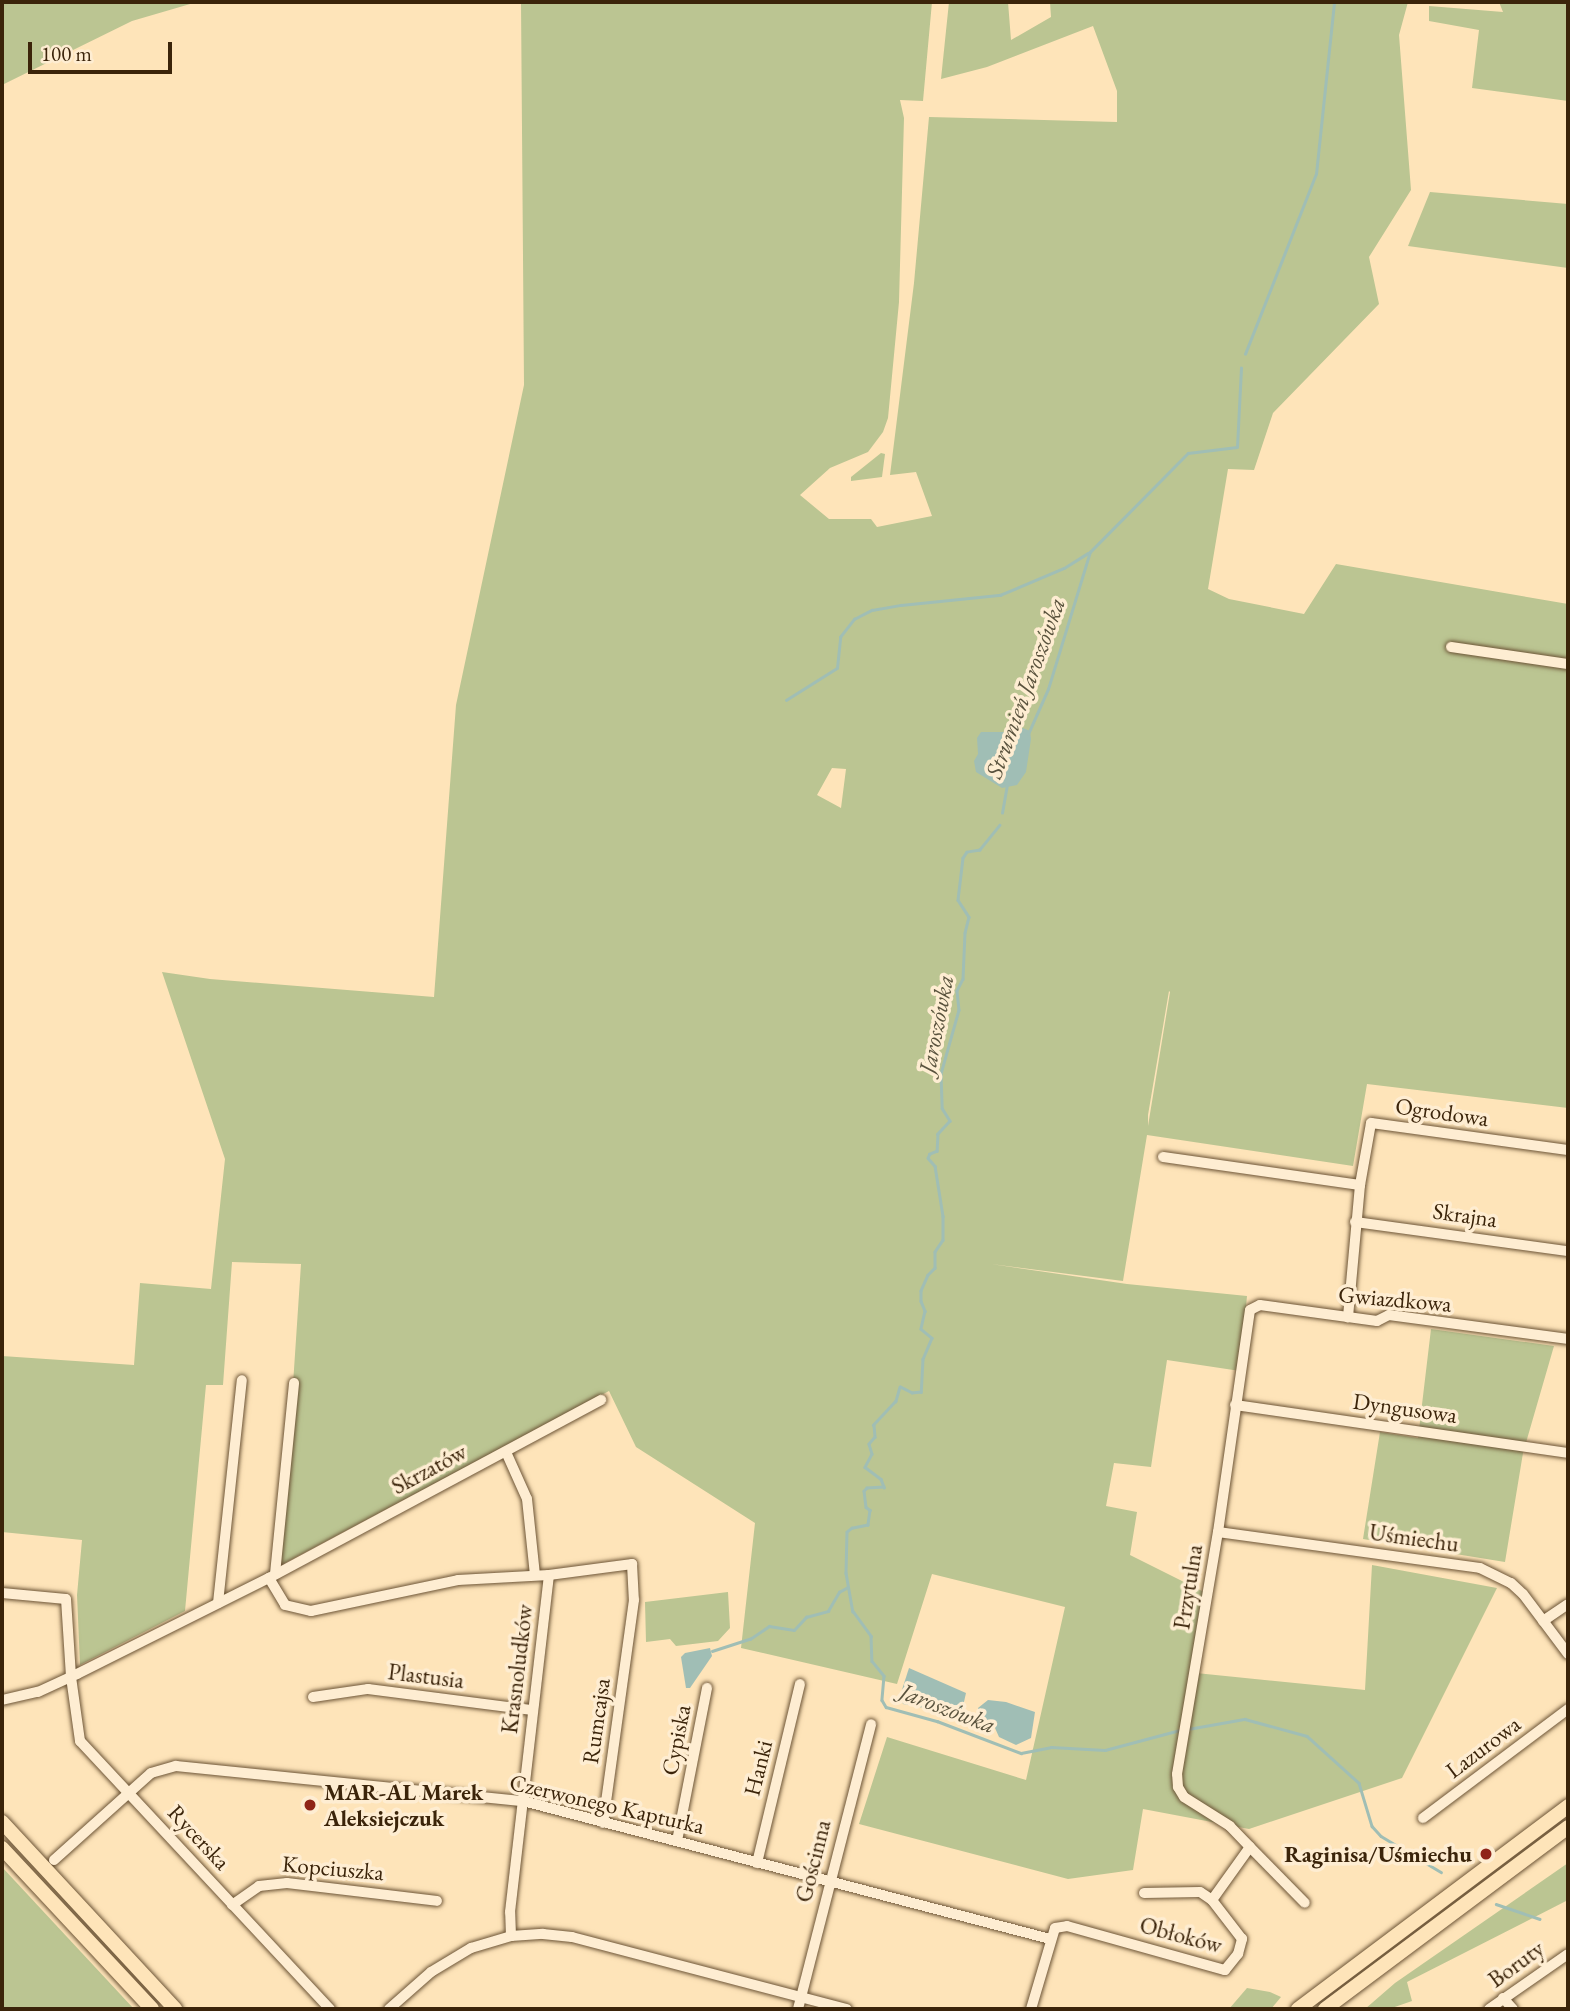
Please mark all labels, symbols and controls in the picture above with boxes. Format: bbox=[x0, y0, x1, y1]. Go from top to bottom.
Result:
scale bar bbox=[32, 28, 175, 72]
text: 100 m bbox=[41, 40, 92, 67]
water label: Strumień Jaroszówka bbox=[979, 594, 1071, 782]
water label: Jaroszówka bbox=[912, 972, 960, 1076]
street label: Ogrodowa bbox=[1394, 1092, 1490, 1132]
street label: Skrajna bbox=[1431, 1197, 1499, 1233]
street label: Gwiazdkowa bbox=[1337, 1280, 1453, 1318]
street label: Dyngusowa bbox=[1351, 1387, 1459, 1429]
street label: Skrzatów bbox=[387, 1438, 471, 1500]
street label: Uśmiechu bbox=[1368, 1518, 1460, 1558]
street label: Przytulna bbox=[1168, 1543, 1208, 1631]
street label: Krasnoludków bbox=[495, 1603, 539, 1735]
street label: Plastusia bbox=[386, 1658, 466, 1694]
street label: Rumcajsa bbox=[576, 1676, 616, 1766]
water label: Jaroszówka bbox=[896, 1677, 1000, 1739]
street label: Cypiska bbox=[656, 1702, 696, 1778]
street label: Lazurowa bbox=[1440, 1710, 1526, 1784]
street label: Hanki bbox=[738, 1737, 778, 1799]
street label: Czerwonego Kapturka bbox=[507, 1768, 707, 1840]
place label: MAR-AL Marek Aleksiejczuk bbox=[324, 1778, 483, 1832]
marker: MAR-AL Marek Aleksiejczuk bbox=[302, 1797, 318, 1813]
street label: Rycerska bbox=[162, 1799, 236, 1875]
street label: Gościnna bbox=[789, 1817, 837, 1905]
place label: Raginisa/Uśmiechu bbox=[1284, 1840, 1472, 1868]
marker: Raginisa/Uśmiechu bbox=[1478, 1846, 1494, 1862]
street label: Kopciuszka bbox=[281, 1850, 385, 1886]
street label: Obłoków bbox=[1137, 1911, 1225, 1959]
street label: Boruty bbox=[1483, 1935, 1549, 1993]

